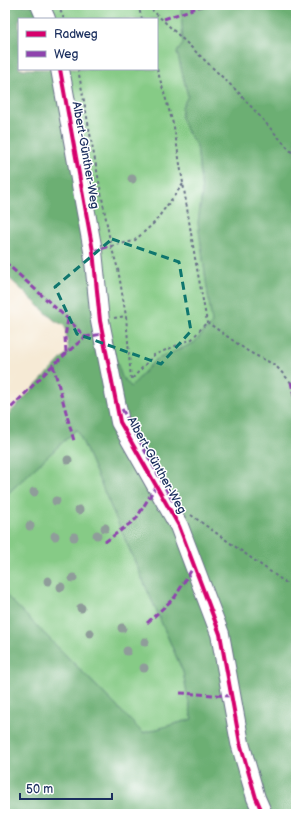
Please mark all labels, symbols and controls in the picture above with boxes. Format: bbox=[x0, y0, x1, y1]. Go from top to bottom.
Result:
legend bbox=[18, 18, 158, 70]
text: Radweg bbox=[54, 27, 98, 42]
text: Weg bbox=[54, 47, 78, 62]
street label: Albert-Günther-Weg bbox=[69, 100, 102, 210]
street label: Albert-Günther-Weg bbox=[124, 414, 190, 516]
scale bar bbox=[20, 775, 112, 801]
text: 50 m bbox=[26, 782, 53, 797]

